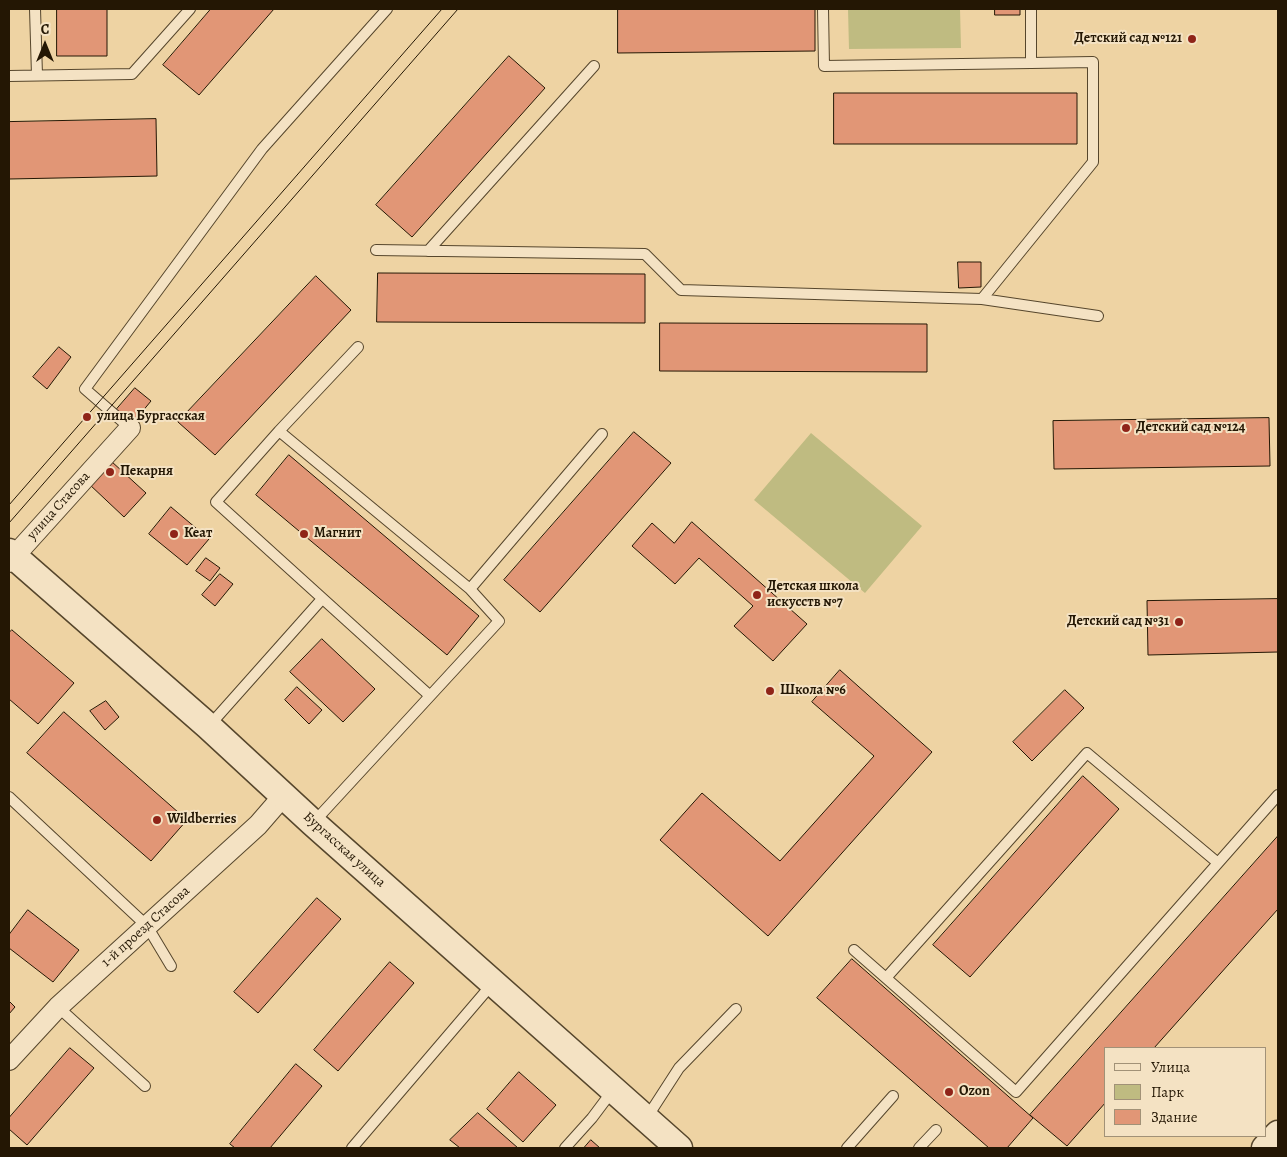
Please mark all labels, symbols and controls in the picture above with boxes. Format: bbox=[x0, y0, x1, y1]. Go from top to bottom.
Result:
north arrow bbox=[20, 20, 70, 70]
text: С bbox=[41, 20, 49, 39]
place label: Детский сад №121 bbox=[1074, 31, 1182, 47]
marker: Детский сад №121 bbox=[1186, 33, 1198, 45]
place label: улица Бургасская bbox=[97, 409, 205, 425]
marker: улица Бургасская bbox=[81, 411, 93, 423]
place label: Детский сад №124 bbox=[1136, 420, 1245, 436]
marker: Детский сад №124 bbox=[1120, 422, 1132, 434]
place label: Пекарня bbox=[120, 464, 173, 480]
marker: Пекарня bbox=[104, 466, 116, 478]
street label: улица Стасова bbox=[24, 468, 94, 544]
place label: Кеат bbox=[184, 526, 212, 542]
place label: Магнит bbox=[314, 526, 361, 542]
marker: Кеат bbox=[168, 528, 180, 540]
marker: Магнит bbox=[298, 528, 310, 540]
place label: Детская школа искусств №7 bbox=[767, 579, 859, 612]
marker: Детская школа искусств №7 bbox=[751, 589, 763, 601]
place label: Детский сад №31 bbox=[1067, 614, 1169, 630]
marker: Детский сад №31 bbox=[1173, 616, 1185, 628]
place label: Школа №6 bbox=[780, 683, 846, 699]
marker: Школа №6 bbox=[764, 685, 776, 697]
street label: Бургасская улица bbox=[299, 809, 389, 891]
place label: Wildberries bbox=[167, 812, 236, 828]
marker: Wildberries bbox=[151, 814, 163, 826]
street label: 1-й проезд Стасова bbox=[98, 883, 194, 971]
legend bbox=[1104, 1047, 1267, 1137]
text: Улица bbox=[1151, 1057, 1190, 1077]
text: Парк bbox=[1151, 1082, 1184, 1102]
place label: Ozon bbox=[959, 1084, 990, 1100]
marker: Ozon bbox=[943, 1086, 955, 1098]
text: Здание bbox=[1151, 1107, 1198, 1127]

